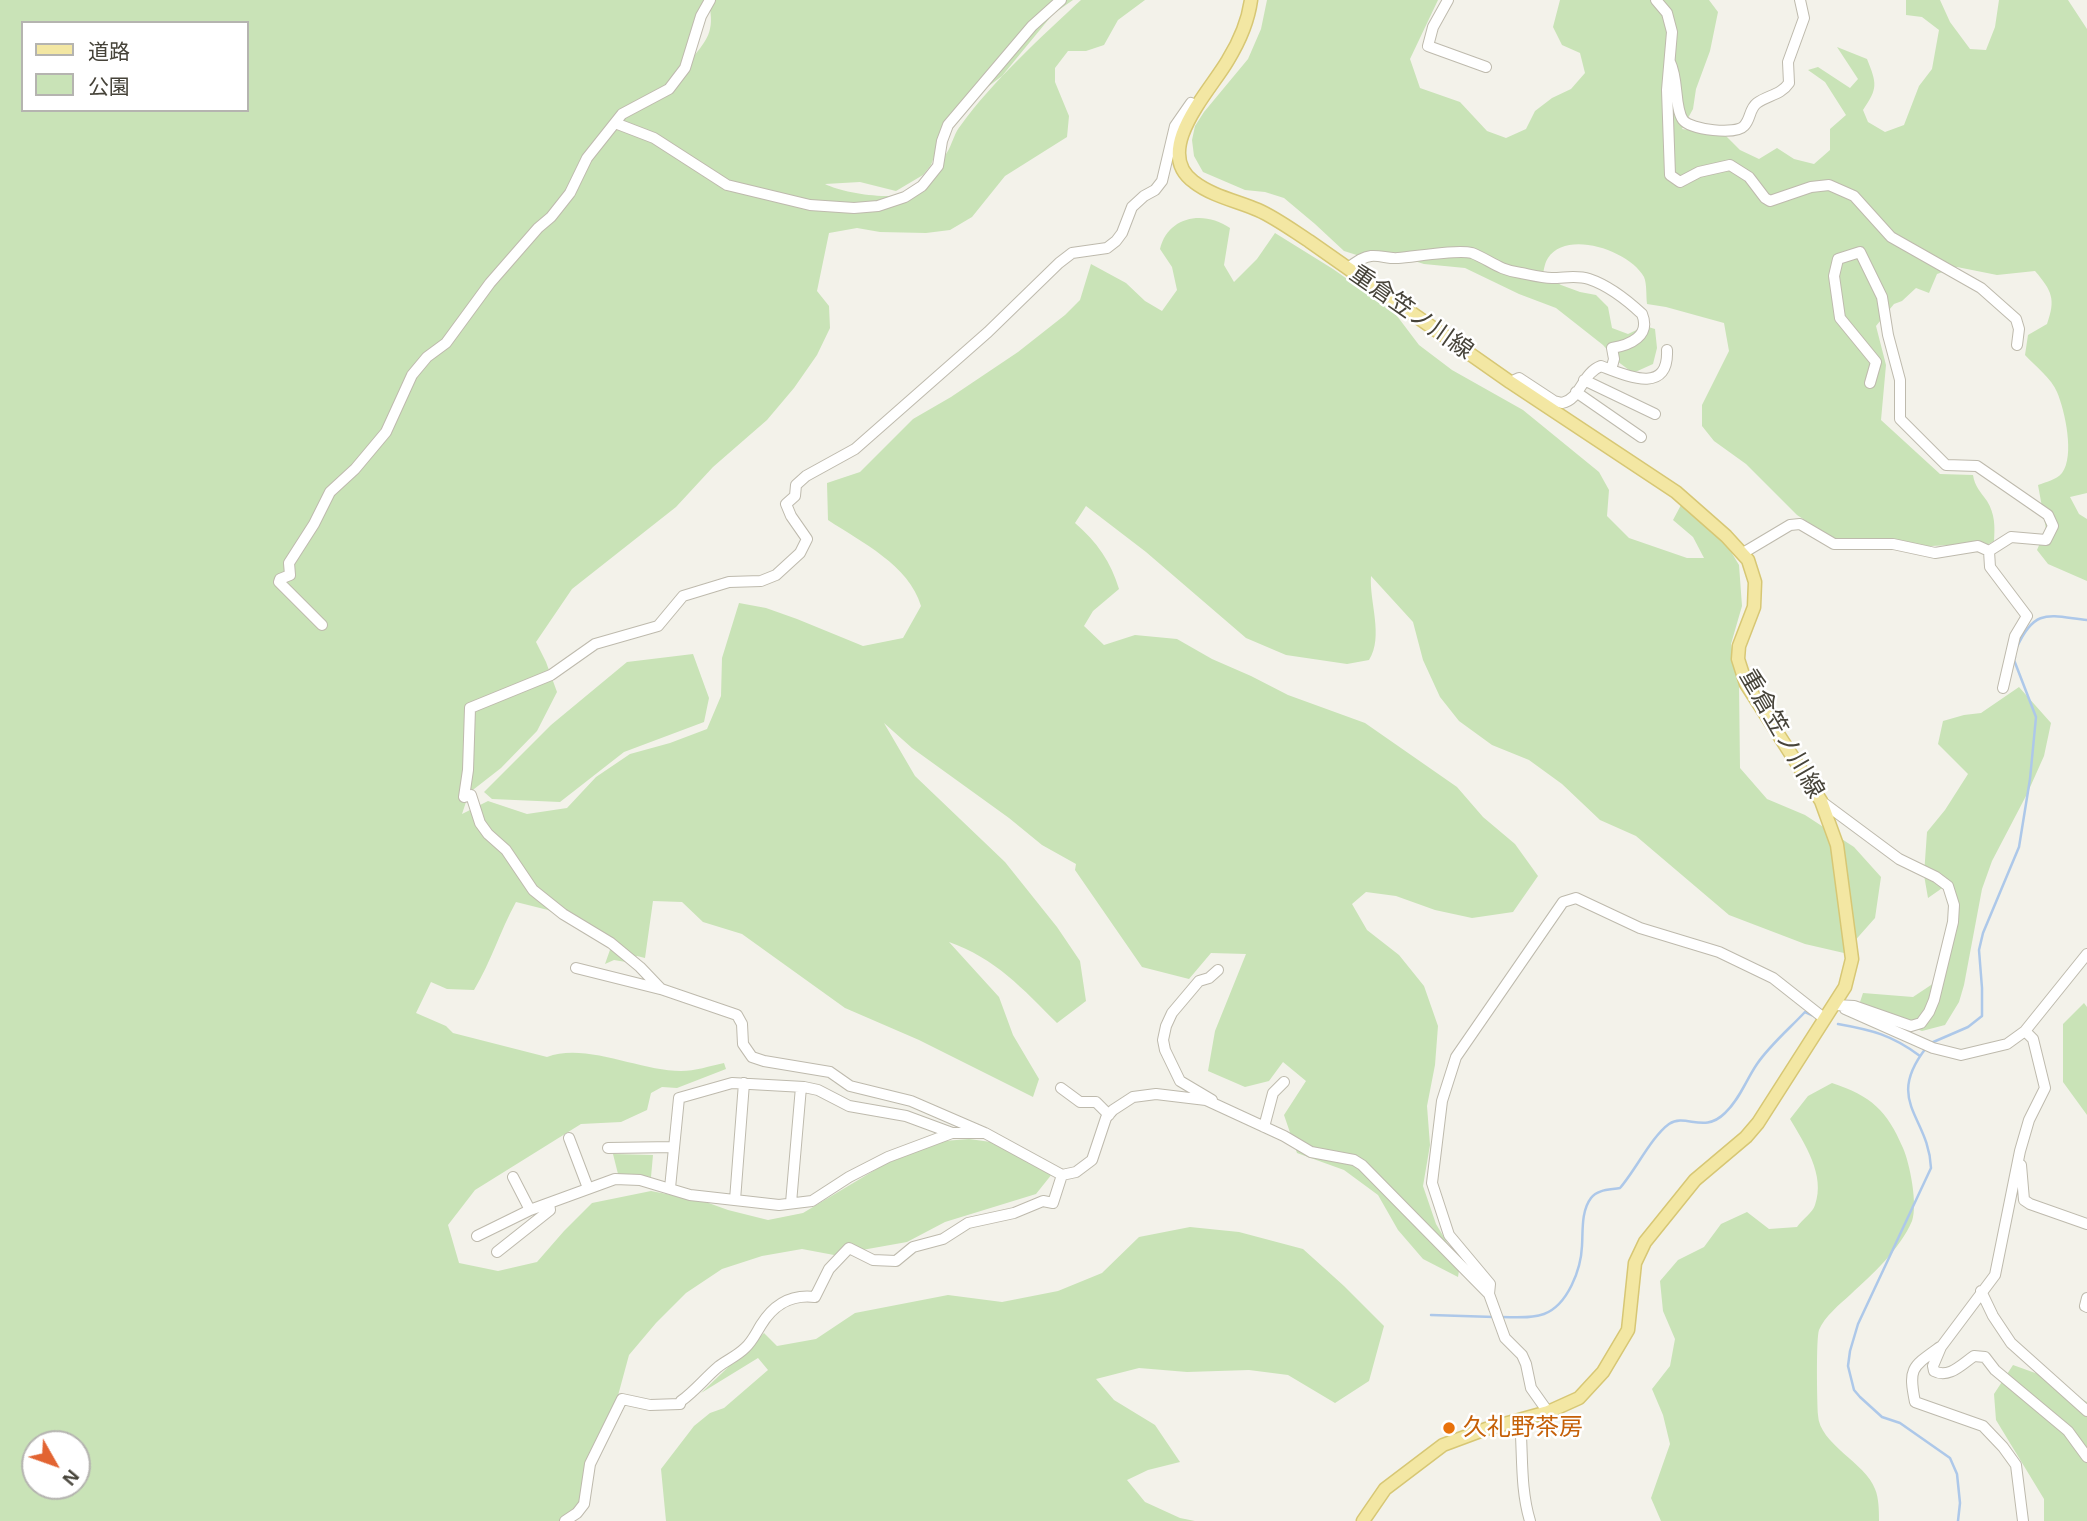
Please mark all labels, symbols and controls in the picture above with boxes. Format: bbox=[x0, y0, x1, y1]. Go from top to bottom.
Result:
legend bbox=[21, 21, 248, 112]
text: 道路 bbox=[88, 40, 130, 63]
text: 公園 bbox=[88, 75, 130, 98]
street label: 重倉笠ノ川線 bbox=[1344, 260, 1478, 366]
street label: 重倉笠ノ川線 bbox=[1733, 664, 1829, 804]
place label: 久礼野茶房 bbox=[1463, 1414, 1583, 1442]
marker: 久礼野茶房 bbox=[1441, 1420, 1457, 1436]
north arrow bbox=[21, 1430, 91, 1500]
text: N bbox=[58, 1466, 83, 1490]

